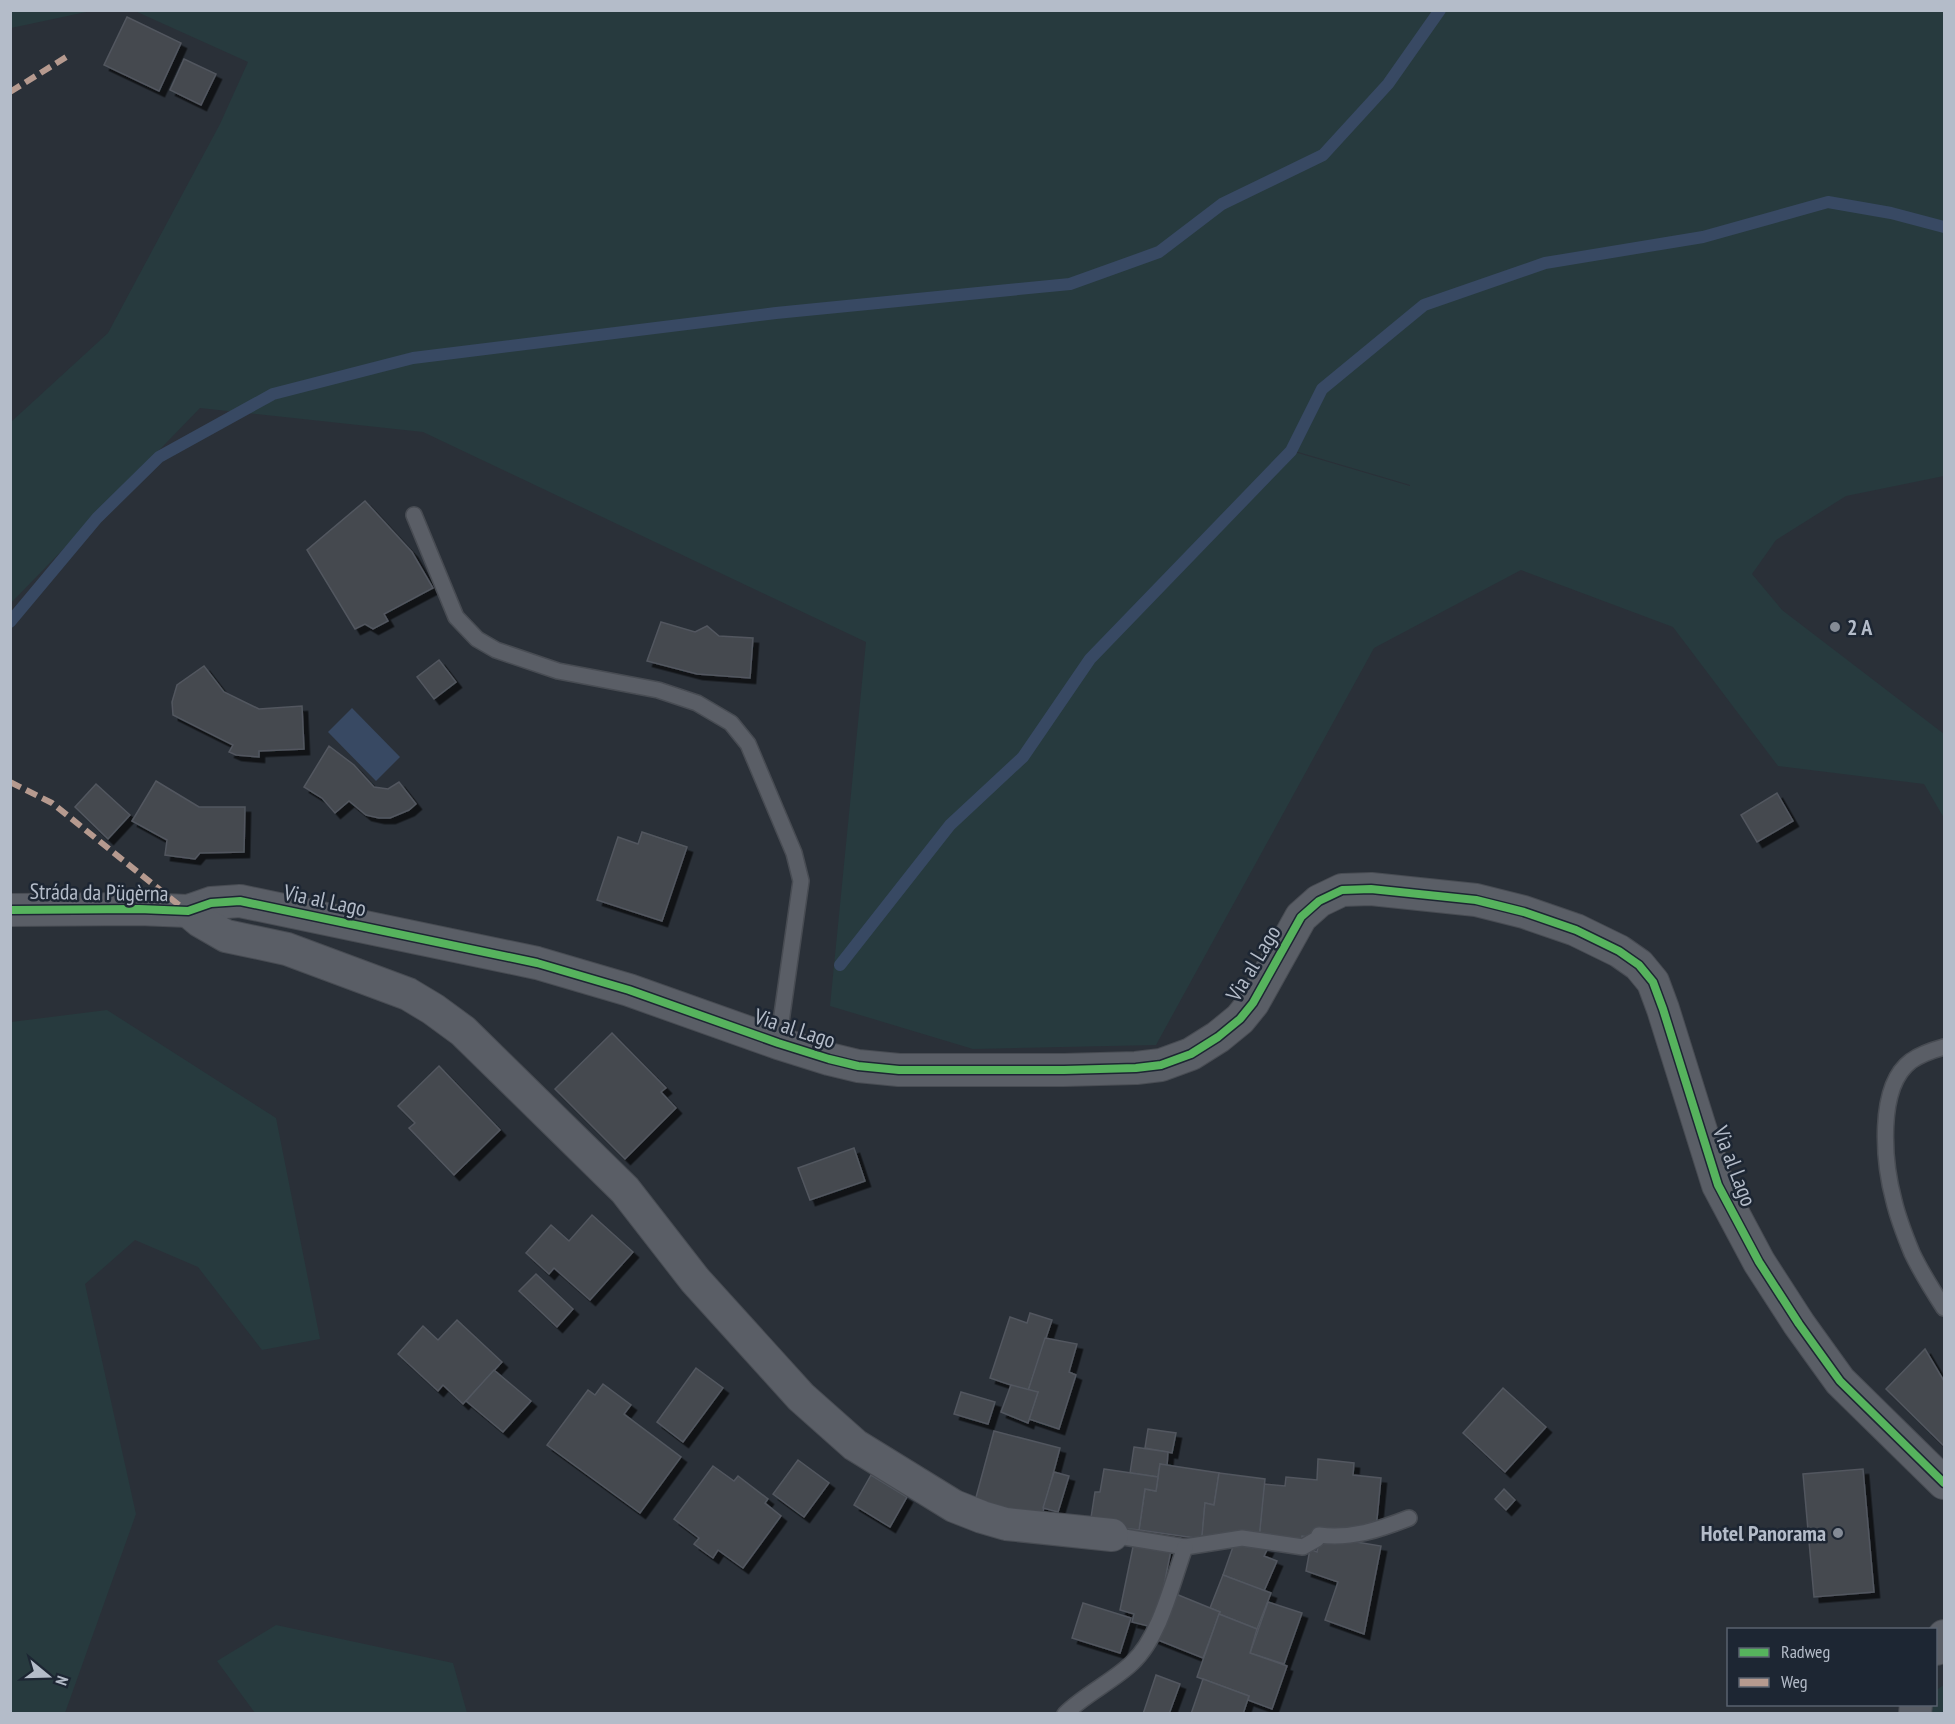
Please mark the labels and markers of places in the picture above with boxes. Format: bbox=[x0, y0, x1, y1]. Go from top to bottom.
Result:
place label: 2 A bbox=[1847, 613, 1873, 641]
marker: 2 A bbox=[1828, 620, 1842, 634]
place label: Hotel Panorama bbox=[1701, 1519, 1826, 1547]
marker: Hotel Panorama bbox=[1831, 1526, 1845, 1540]

